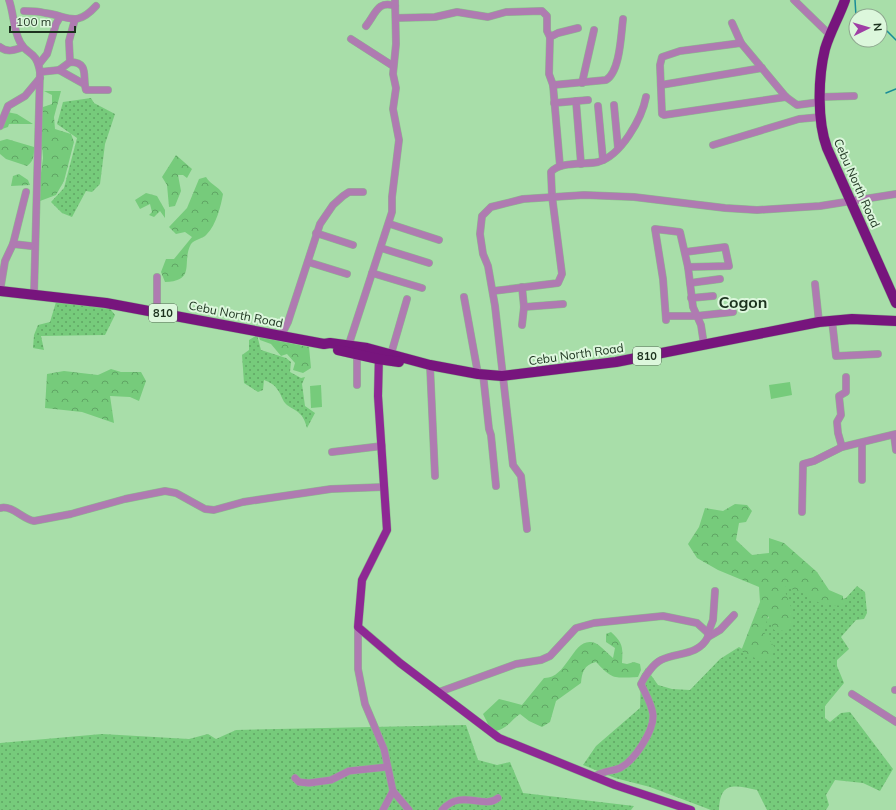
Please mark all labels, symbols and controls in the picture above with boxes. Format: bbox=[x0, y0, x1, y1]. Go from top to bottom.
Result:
scale bar bbox=[10, 8, 75, 34]
north arrow bbox=[848, 8, 888, 48]
text: 100 m bbox=[16, 14, 51, 29]
text: N bbox=[871, 22, 885, 32]
street label: Cebu North Road bbox=[831, 136, 883, 230]
district label: Cogon bbox=[719, 292, 767, 312]
street label: Cebu North Road bbox=[188, 297, 284, 331]
road number: 810 bbox=[149, 304, 177, 322]
street label: Cebu North Road bbox=[527, 340, 625, 368]
road number: 810 bbox=[633, 347, 661, 365]

